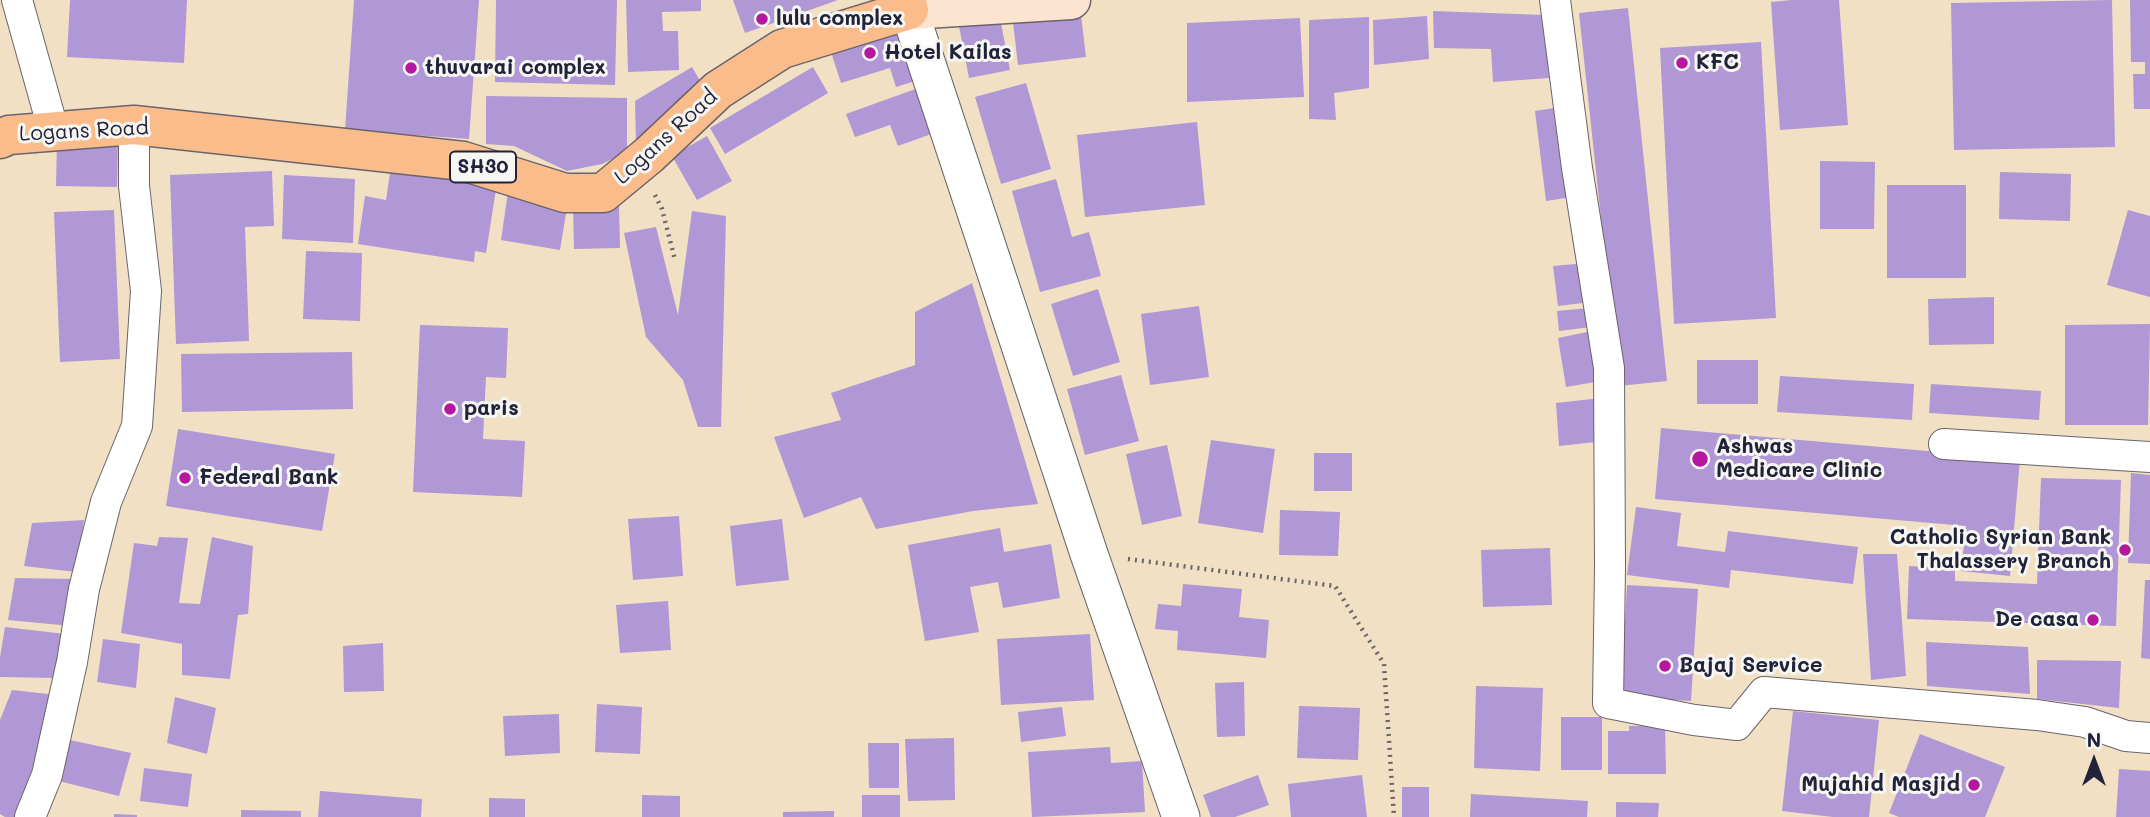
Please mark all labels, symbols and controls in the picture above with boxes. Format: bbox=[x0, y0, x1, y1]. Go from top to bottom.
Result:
place label: lulu complex bbox=[776, 6, 903, 32]
marker: lulu complex bbox=[754, 11, 770, 27]
place label: Hotel Kailas bbox=[884, 40, 1012, 66]
marker: Hotel Kailas bbox=[862, 45, 878, 61]
place label: KFC bbox=[1696, 50, 1739, 76]
place label: thuvarai complex bbox=[425, 55, 606, 81]
marker: KFC bbox=[1674, 55, 1690, 71]
marker: thuvarai complex bbox=[403, 60, 419, 76]
street label: Logans Road bbox=[609, 84, 723, 190]
street label: Logans Road bbox=[19, 115, 149, 147]
road number: SH30 bbox=[450, 152, 516, 182]
place label: paris bbox=[464, 396, 519, 422]
marker: paris bbox=[442, 401, 458, 417]
place label: Ashwas Medicare Clinic bbox=[1716, 434, 1882, 484]
marker: Ashwas Medicare Clinic bbox=[1690, 449, 1710, 469]
place label: Federal Bank bbox=[199, 465, 338, 491]
marker: Federal Bank bbox=[177, 470, 193, 486]
place label: Catholic Syrian Bank Thalassery Branch bbox=[1890, 525, 2111, 575]
marker: Catholic Syrian Bank Thalassery Branch bbox=[2117, 542, 2133, 558]
place label: De casa bbox=[1995, 607, 2079, 633]
marker: De casa bbox=[2085, 612, 2101, 628]
place label: Bajaj Service bbox=[1679, 653, 1822, 679]
marker: Bajaj Service bbox=[1657, 658, 1673, 674]
north arrow bbox=[2059, 726, 2129, 796]
text: N bbox=[2087, 727, 2101, 752]
place label: Mujahid Masjid bbox=[1801, 772, 1960, 798]
marker: Mujahid Masjid bbox=[1966, 777, 1982, 793]

